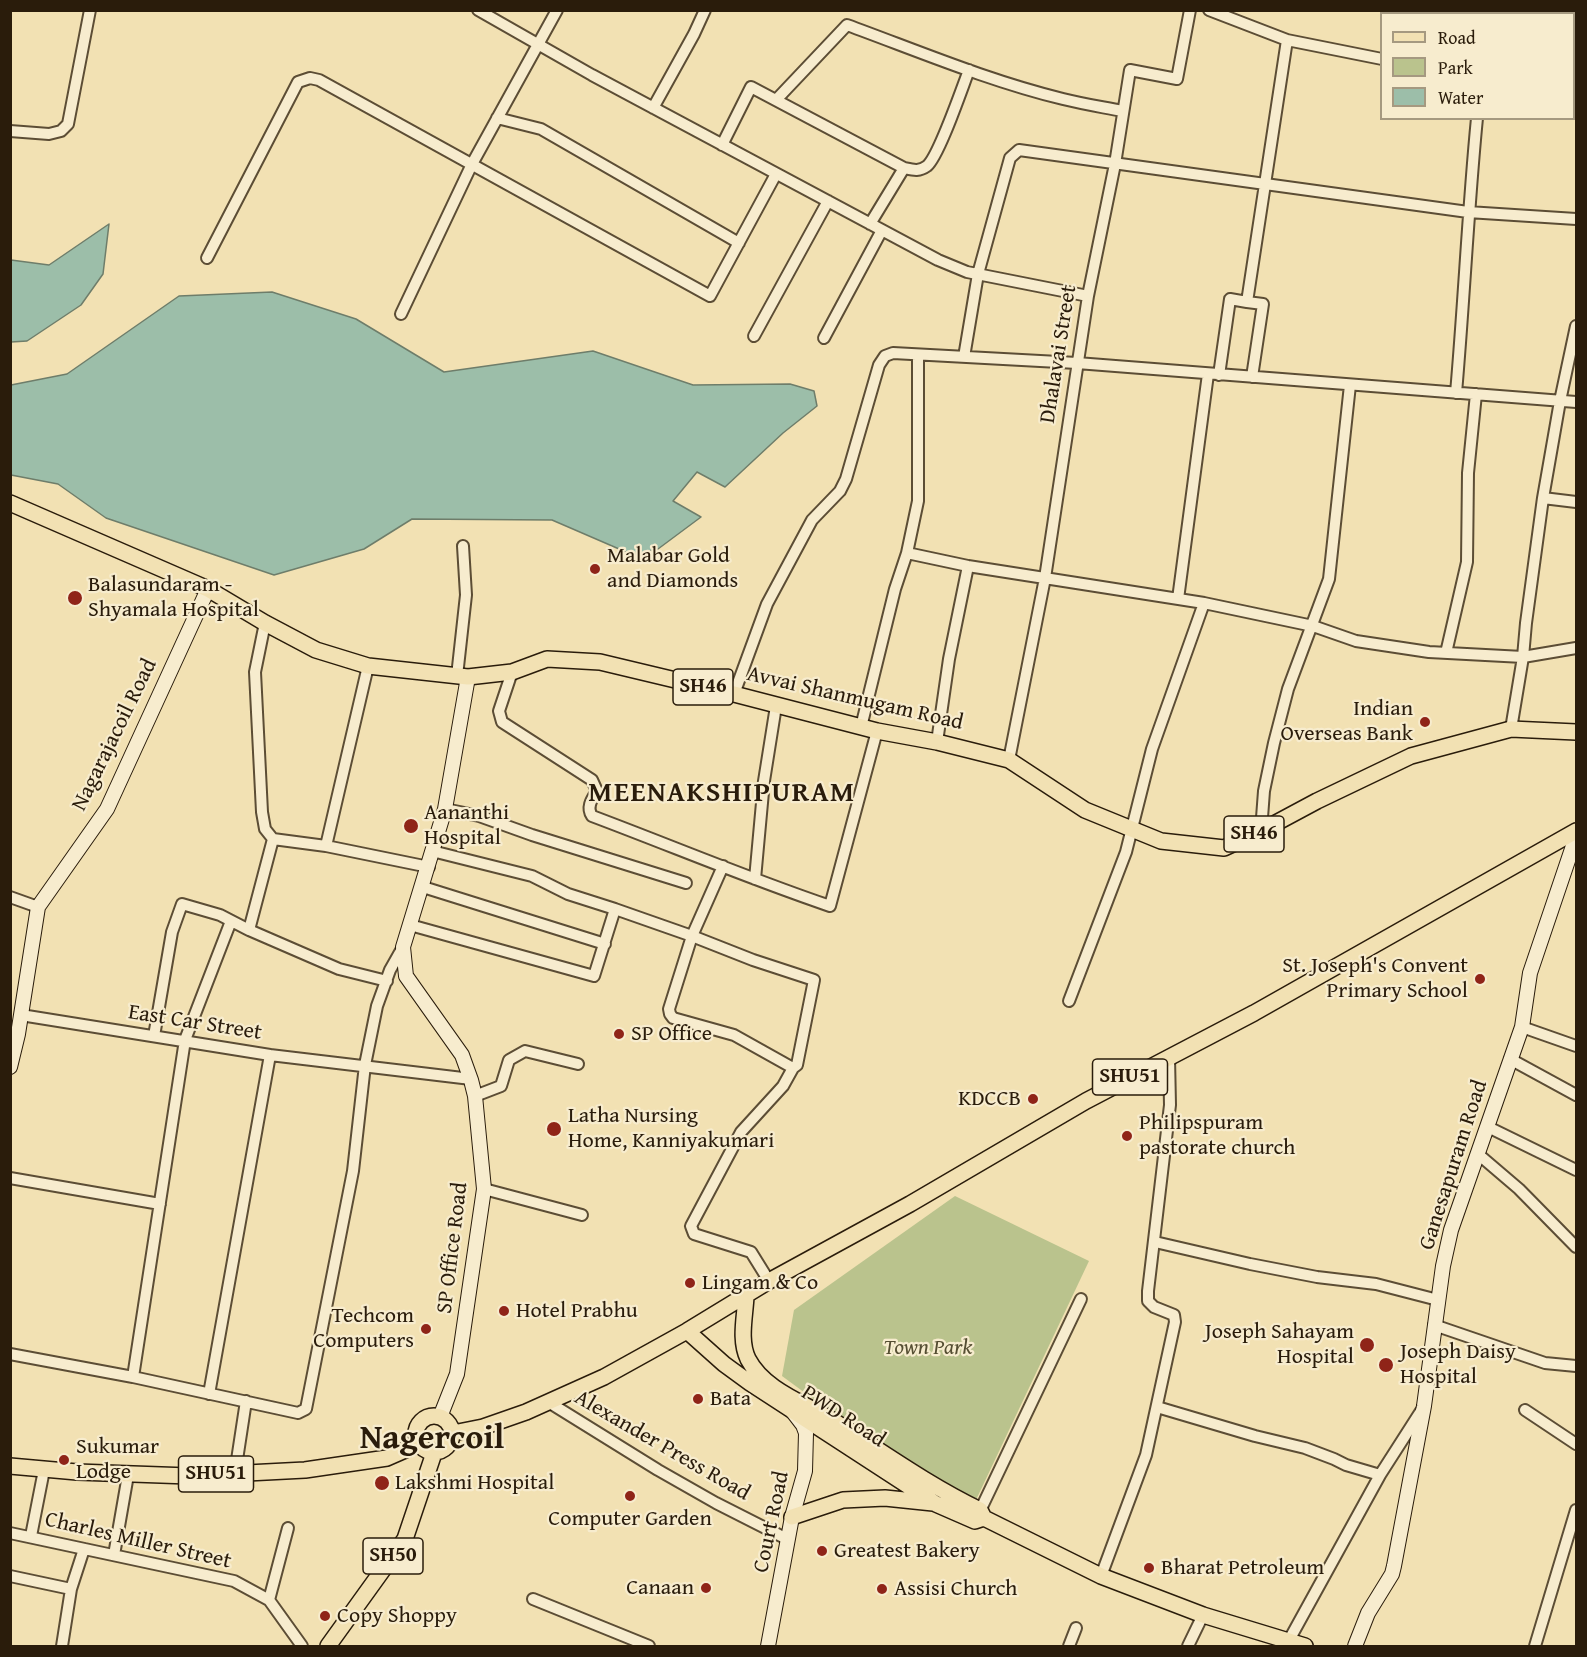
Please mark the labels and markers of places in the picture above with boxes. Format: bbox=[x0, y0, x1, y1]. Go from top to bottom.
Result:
place label: Malabar Gold and Diamonds bbox=[607, 543, 738, 594]
marker: Malabar Gold and Diamonds bbox=[588, 562, 602, 576]
place label: Balasundaram - Shyamala Hospital bbox=[88, 572, 259, 624]
marker: Balasundaram - Shyamala Hospital bbox=[66, 589, 84, 607]
place label: Indian Overseas Bank bbox=[1280, 696, 1413, 748]
marker: Indian Overseas Bank bbox=[1418, 715, 1432, 729]
place label: Aananthi Hospital bbox=[424, 800, 509, 852]
marker: Aananthi Hospital bbox=[402, 817, 420, 835]
place label: St. Joseph's Convent Primary School bbox=[1282, 953, 1468, 1004]
marker: St. Joseph's Convent Primary School bbox=[1473, 972, 1487, 986]
place label: SP Office bbox=[631, 1021, 712, 1047]
marker: SP Office bbox=[612, 1027, 626, 1041]
place label: KDCCB bbox=[958, 1086, 1021, 1112]
marker: KDCCB bbox=[1026, 1092, 1040, 1106]
place label: Latha Nursing Home, Kanniyakumari bbox=[568, 1103, 774, 1154]
place label: Philipspuram pastorate church bbox=[1139, 1110, 1295, 1162]
marker: Latha Nursing Home, Kanniyakumari bbox=[545, 1120, 563, 1138]
marker: Philipspuram pastorate church bbox=[1120, 1129, 1134, 1143]
place label: Lingam & Co bbox=[702, 1270, 818, 1296]
marker: Lingam & Co bbox=[683, 1276, 697, 1290]
place label: Hotel Prabhu bbox=[516, 1298, 638, 1324]
place label: Techcom Computers bbox=[313, 1303, 414, 1354]
marker: Hotel Prabhu bbox=[497, 1304, 511, 1318]
place label: Joseph Sahayam Hospital bbox=[1205, 1319, 1354, 1370]
marker: Techcom Computers bbox=[419, 1322, 433, 1336]
marker: Joseph Sahayam Hospital bbox=[1358, 1336, 1376, 1354]
place label: Joseph Daisy Hospital bbox=[1400, 1339, 1516, 1390]
marker: Joseph Daisy Hospital bbox=[1377, 1356, 1395, 1374]
place label: Bata bbox=[710, 1386, 751, 1412]
marker: Bata bbox=[691, 1392, 705, 1406]
place label: Sukumar Lodge bbox=[76, 1434, 159, 1486]
marker: Sukumar Lodge bbox=[57, 1453, 71, 1467]
place label: Lakshmi Hospital bbox=[395, 1470, 554, 1496]
marker: Lakshmi Hospital bbox=[373, 1474, 391, 1492]
marker: Computer Garden bbox=[623, 1489, 637, 1503]
place label: Computer Garden bbox=[548, 1506, 712, 1532]
place label: Greatest Bakery bbox=[834, 1538, 980, 1564]
marker: Greatest Bakery bbox=[815, 1544, 829, 1558]
place label: Bharat Petroleum bbox=[1161, 1555, 1324, 1581]
marker: Bharat Petroleum bbox=[1142, 1561, 1156, 1575]
place label: Canaan bbox=[626, 1575, 694, 1601]
place label: Assisi Church bbox=[894, 1576, 1017, 1602]
marker: Canaan bbox=[699, 1581, 713, 1595]
marker: Assisi Church bbox=[875, 1582, 889, 1596]
place label: Copy Shoppy bbox=[337, 1603, 457, 1629]
marker: Copy Shoppy bbox=[318, 1609, 332, 1623]

